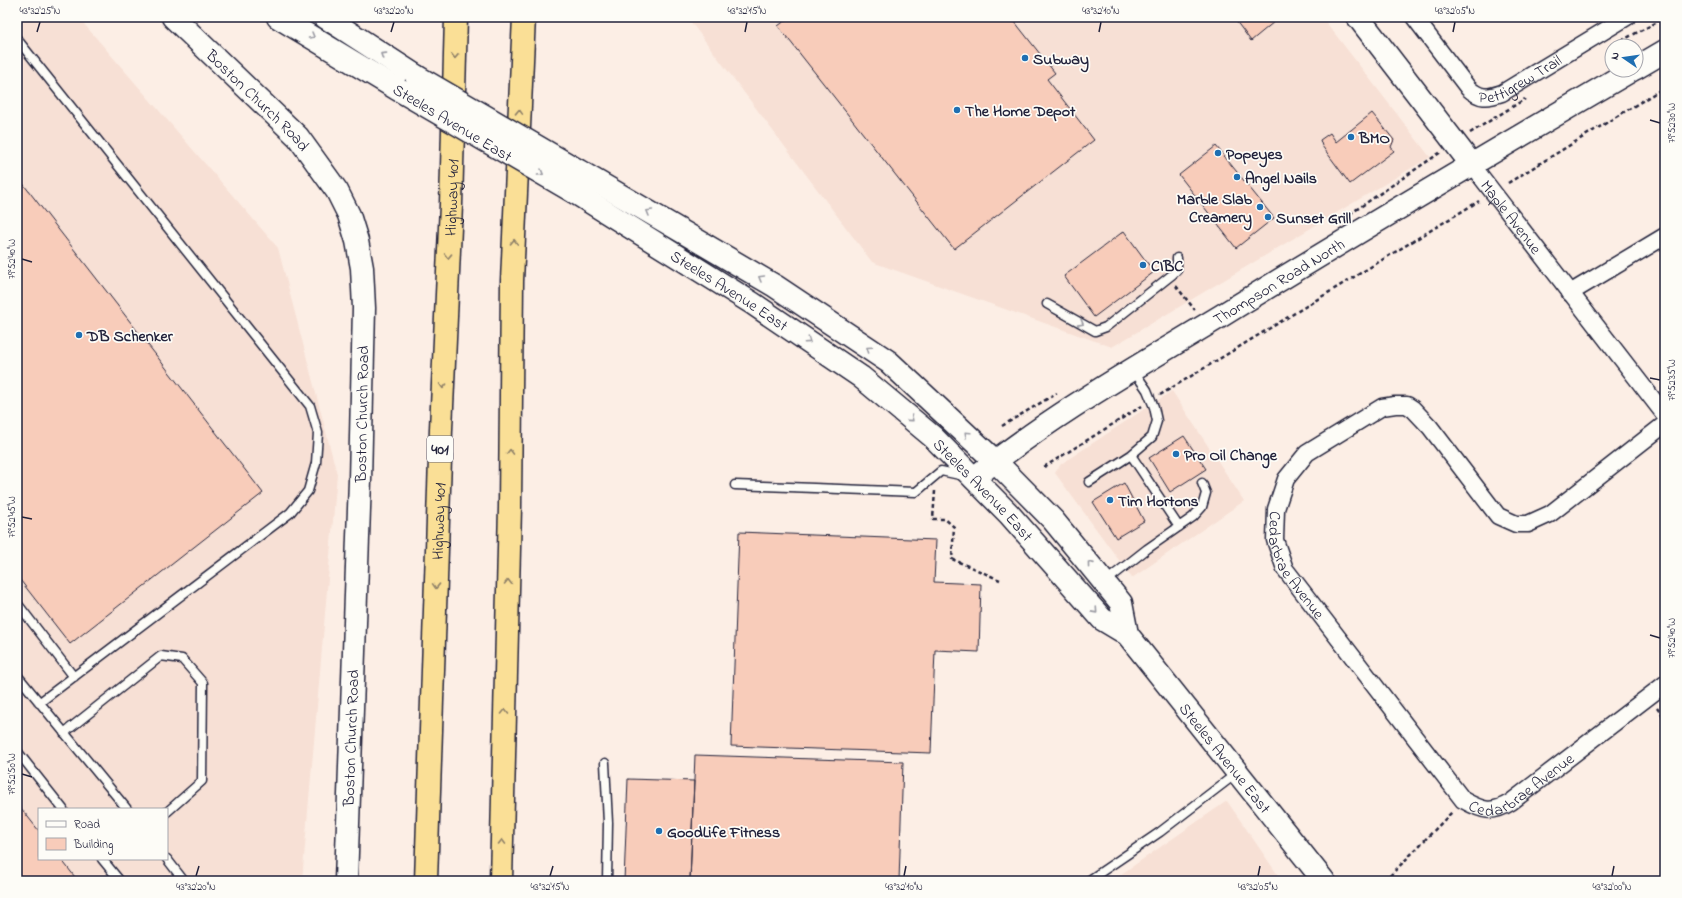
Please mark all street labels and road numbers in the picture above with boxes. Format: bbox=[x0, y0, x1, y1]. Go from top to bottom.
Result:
street label: Boston Church Road bbox=[199, 44, 314, 157]
street label: Pettigrew Trail bbox=[1477, 49, 1567, 111]
street label: Steeles Avenue East bbox=[388, 78, 517, 169]
street label: Highway 401 bbox=[440, 159, 466, 237]
street label: Maple Avenue bbox=[1474, 175, 1547, 261]
street label: Thompson Road North bbox=[1209, 233, 1350, 332]
street label: Steeles Avenue East bbox=[665, 245, 793, 339]
street label: Boston Church Road bbox=[350, 345, 376, 484]
street label: Steeles Avenue East bbox=[926, 433, 1038, 548]
road number: 401 bbox=[427, 436, 453, 462]
street label: Highway 401 bbox=[427, 482, 453, 560]
street label: Cedarbrae Avenue bbox=[1260, 511, 1330, 626]
street label: Boston Church Road bbox=[338, 669, 366, 808]
street label: Steeles Avenue East bbox=[1172, 698, 1276, 820]
street label: Cedarbrae Avenue bbox=[1464, 747, 1580, 824]

